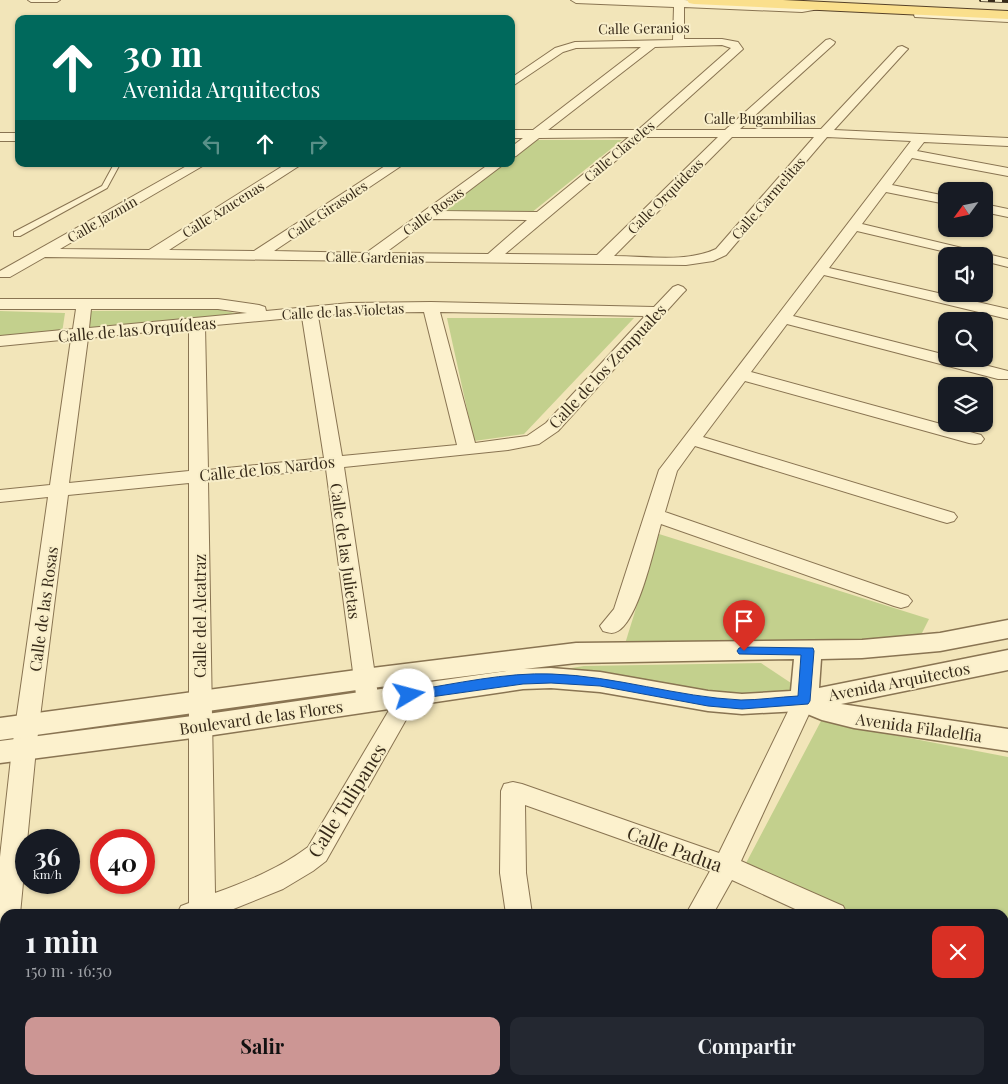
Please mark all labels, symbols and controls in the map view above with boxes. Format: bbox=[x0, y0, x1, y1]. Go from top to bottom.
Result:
street label: Calle Geranios bbox=[598, 18, 690, 38]
text: 30 m bbox=[123, 29, 203, 76]
icon: ahead bbox=[40, 35, 105, 100]
text: Avenida Arquitectos bbox=[123, 74, 320, 104]
street label: Calle Bugambilias bbox=[704, 109, 816, 128]
street label: Calle Claveles bbox=[580, 116, 658, 186]
icon: left bbox=[198, 130, 226, 158]
icon: ahead bbox=[251, 130, 279, 158]
icon: right bbox=[304, 130, 332, 158]
street label: Calle Carmelitas bbox=[727, 153, 809, 243]
street label: Calle Orquídeas bbox=[623, 154, 707, 238]
street label: Calle Azucenas bbox=[178, 176, 268, 242]
street label: Calle Girasoles bbox=[283, 176, 371, 244]
street label: Calle Rosas bbox=[399, 182, 467, 240]
north arrow bbox=[938, 182, 992, 238]
map controls bbox=[938, 182, 993, 432]
street label: Calle Jazmín bbox=[64, 191, 141, 247]
street label: Calle Gardenias bbox=[326, 247, 424, 267]
button: sound bbox=[938, 247, 993, 302]
street label: Calle de las Violetas bbox=[281, 298, 405, 324]
street label: Calle de los Zempuales bbox=[544, 299, 670, 433]
street label: Calle de las Orquídeas bbox=[57, 312, 217, 346]
button: search bbox=[938, 312, 993, 367]
button: layers bbox=[938, 377, 993, 432]
street label: Calle de los Nardos bbox=[198, 450, 336, 486]
street label: Calle de las Julietas bbox=[326, 482, 366, 620]
street label: Calle de las Rosas bbox=[24, 545, 62, 673]
street label: Calle del Alcatraz bbox=[189, 554, 210, 678]
pin bbox=[723, 600, 765, 651]
icon: arrive bbox=[730, 607, 758, 635]
street label: Avenida Arquitectos bbox=[826, 657, 971, 705]
position arrow bbox=[382, 668, 434, 720]
street label: Boulevard de las Flores bbox=[178, 695, 344, 739]
street label: Avenida Filadelfia bbox=[853, 708, 984, 746]
street label: Calle Tulipanes bbox=[301, 738, 391, 862]
street label: Calle Padua bbox=[624, 819, 727, 877]
speed limit sign: 40 bbox=[90, 829, 155, 894]
text: 36 bbox=[34, 839, 61, 872]
text: km/h bbox=[33, 866, 62, 882]
text: 1 min bbox=[25, 921, 99, 961]
button: close bbox=[932, 926, 984, 978]
text: 150 m · 16:50 bbox=[25, 960, 112, 981]
button: Salir bbox=[25, 1017, 500, 1075]
button: Compartir bbox=[510, 1017, 984, 1075]

